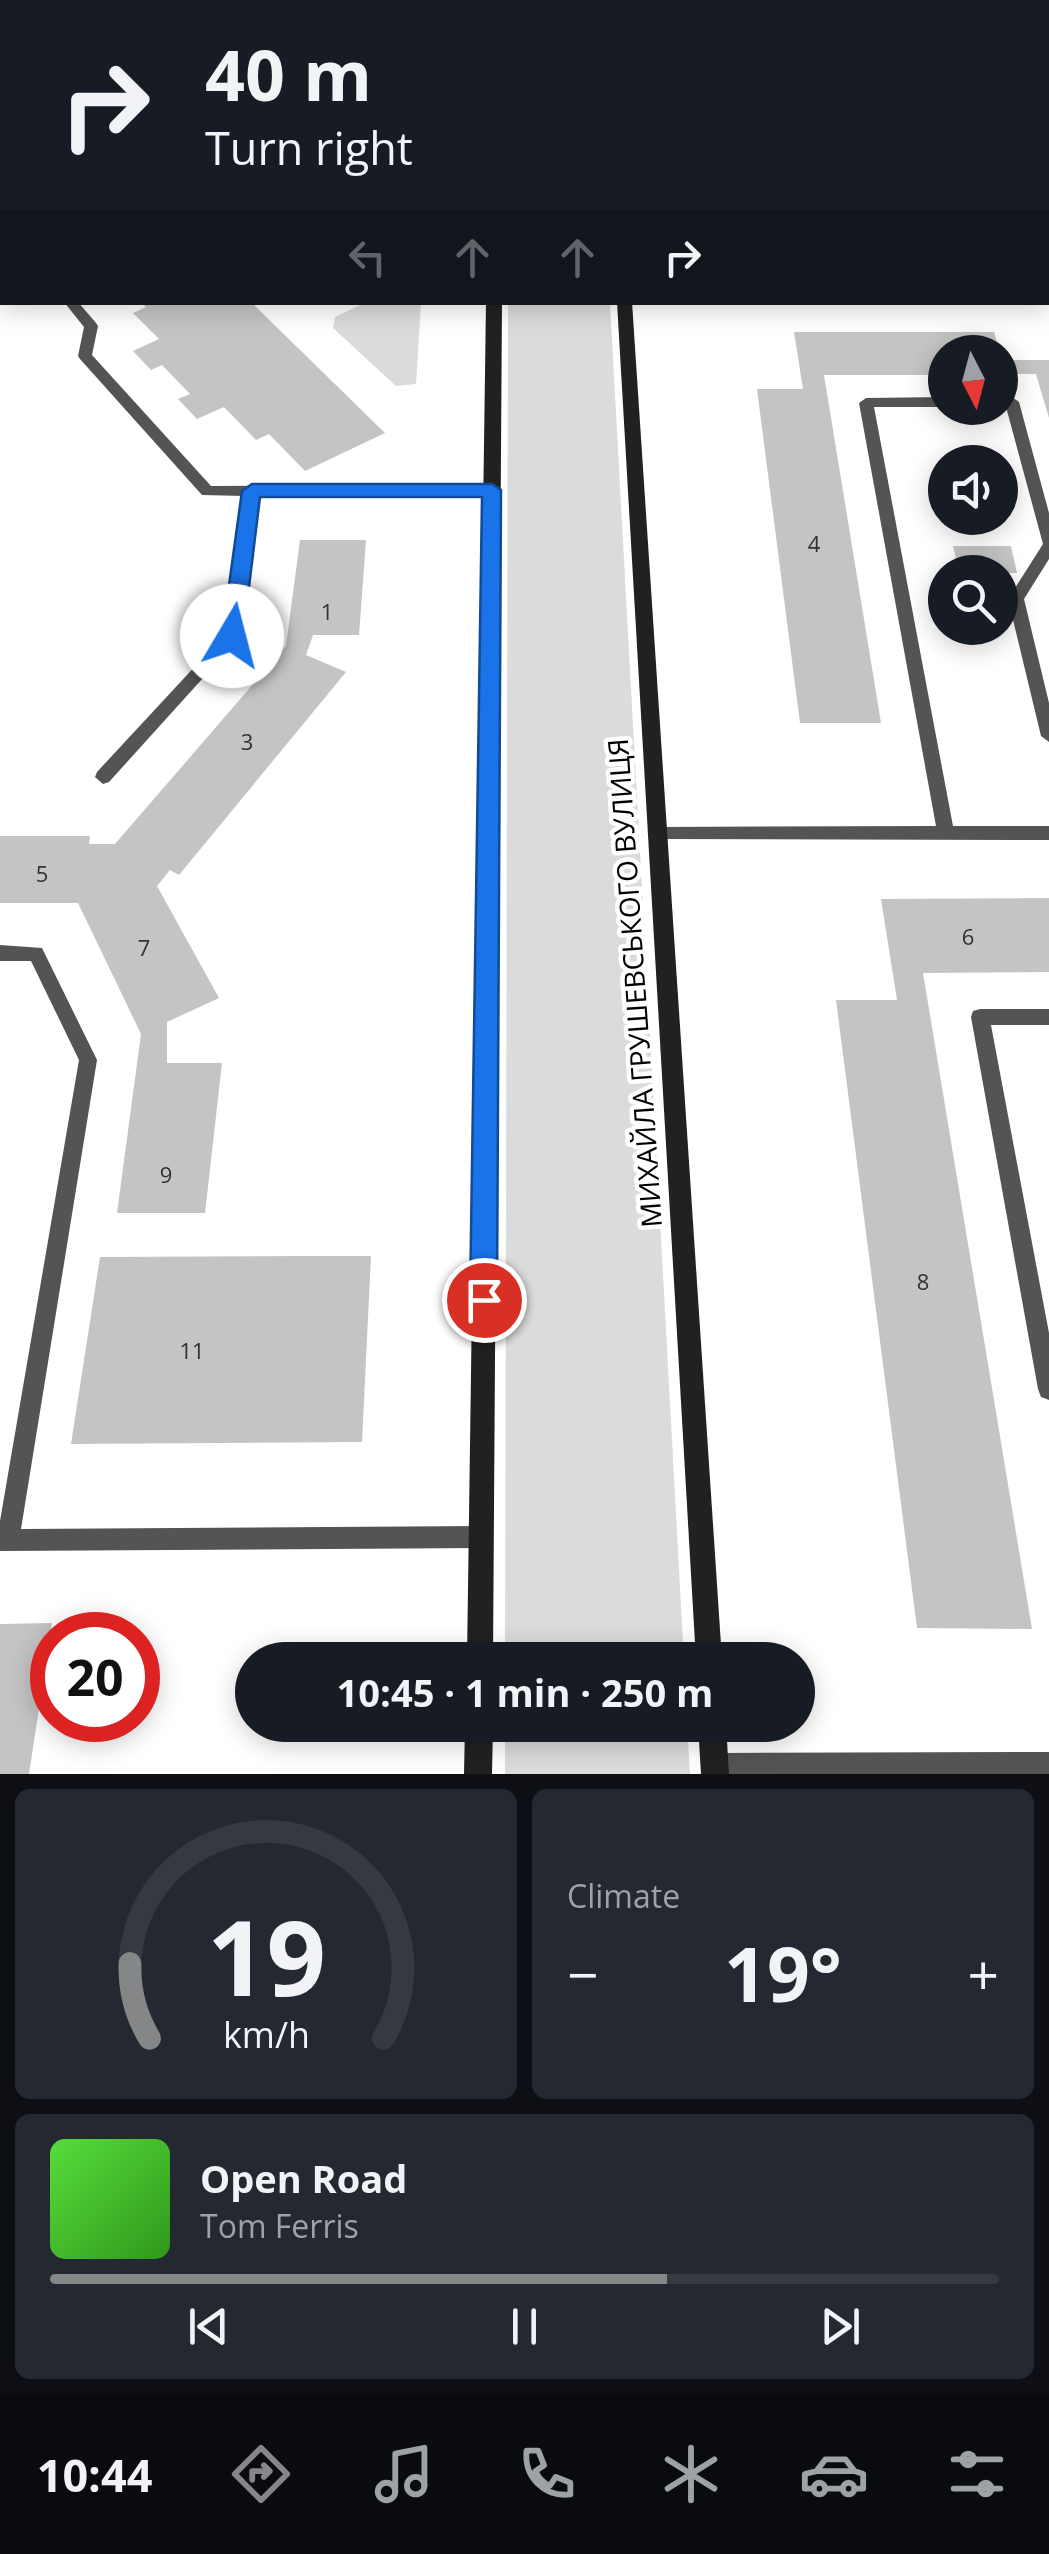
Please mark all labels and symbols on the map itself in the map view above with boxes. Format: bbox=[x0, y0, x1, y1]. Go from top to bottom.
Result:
north arrow bbox=[928, 335, 1018, 425]
house number: 4 bbox=[808, 528, 821, 558]
position arrow bbox=[180, 584, 284, 688]
house number: 1 bbox=[321, 596, 333, 626]
house number: 3 bbox=[241, 726, 253, 756]
street label: МИХАЙЛА ГРУШЕВСЬКОГО ВУЛИЦЯ bbox=[598, 737, 670, 1229]
house number: 5 bbox=[36, 858, 48, 888]
house number: 6 bbox=[962, 921, 974, 951]
house number: 7 bbox=[138, 932, 150, 962]
house number: 9 bbox=[160, 1159, 172, 1189]
pin bbox=[442, 1258, 527, 1343]
house number: 8 bbox=[917, 1266, 929, 1296]
house number: 11 bbox=[179, 1335, 205, 1365]
speed limit sign: 20 bbox=[30, 1612, 160, 1742]

